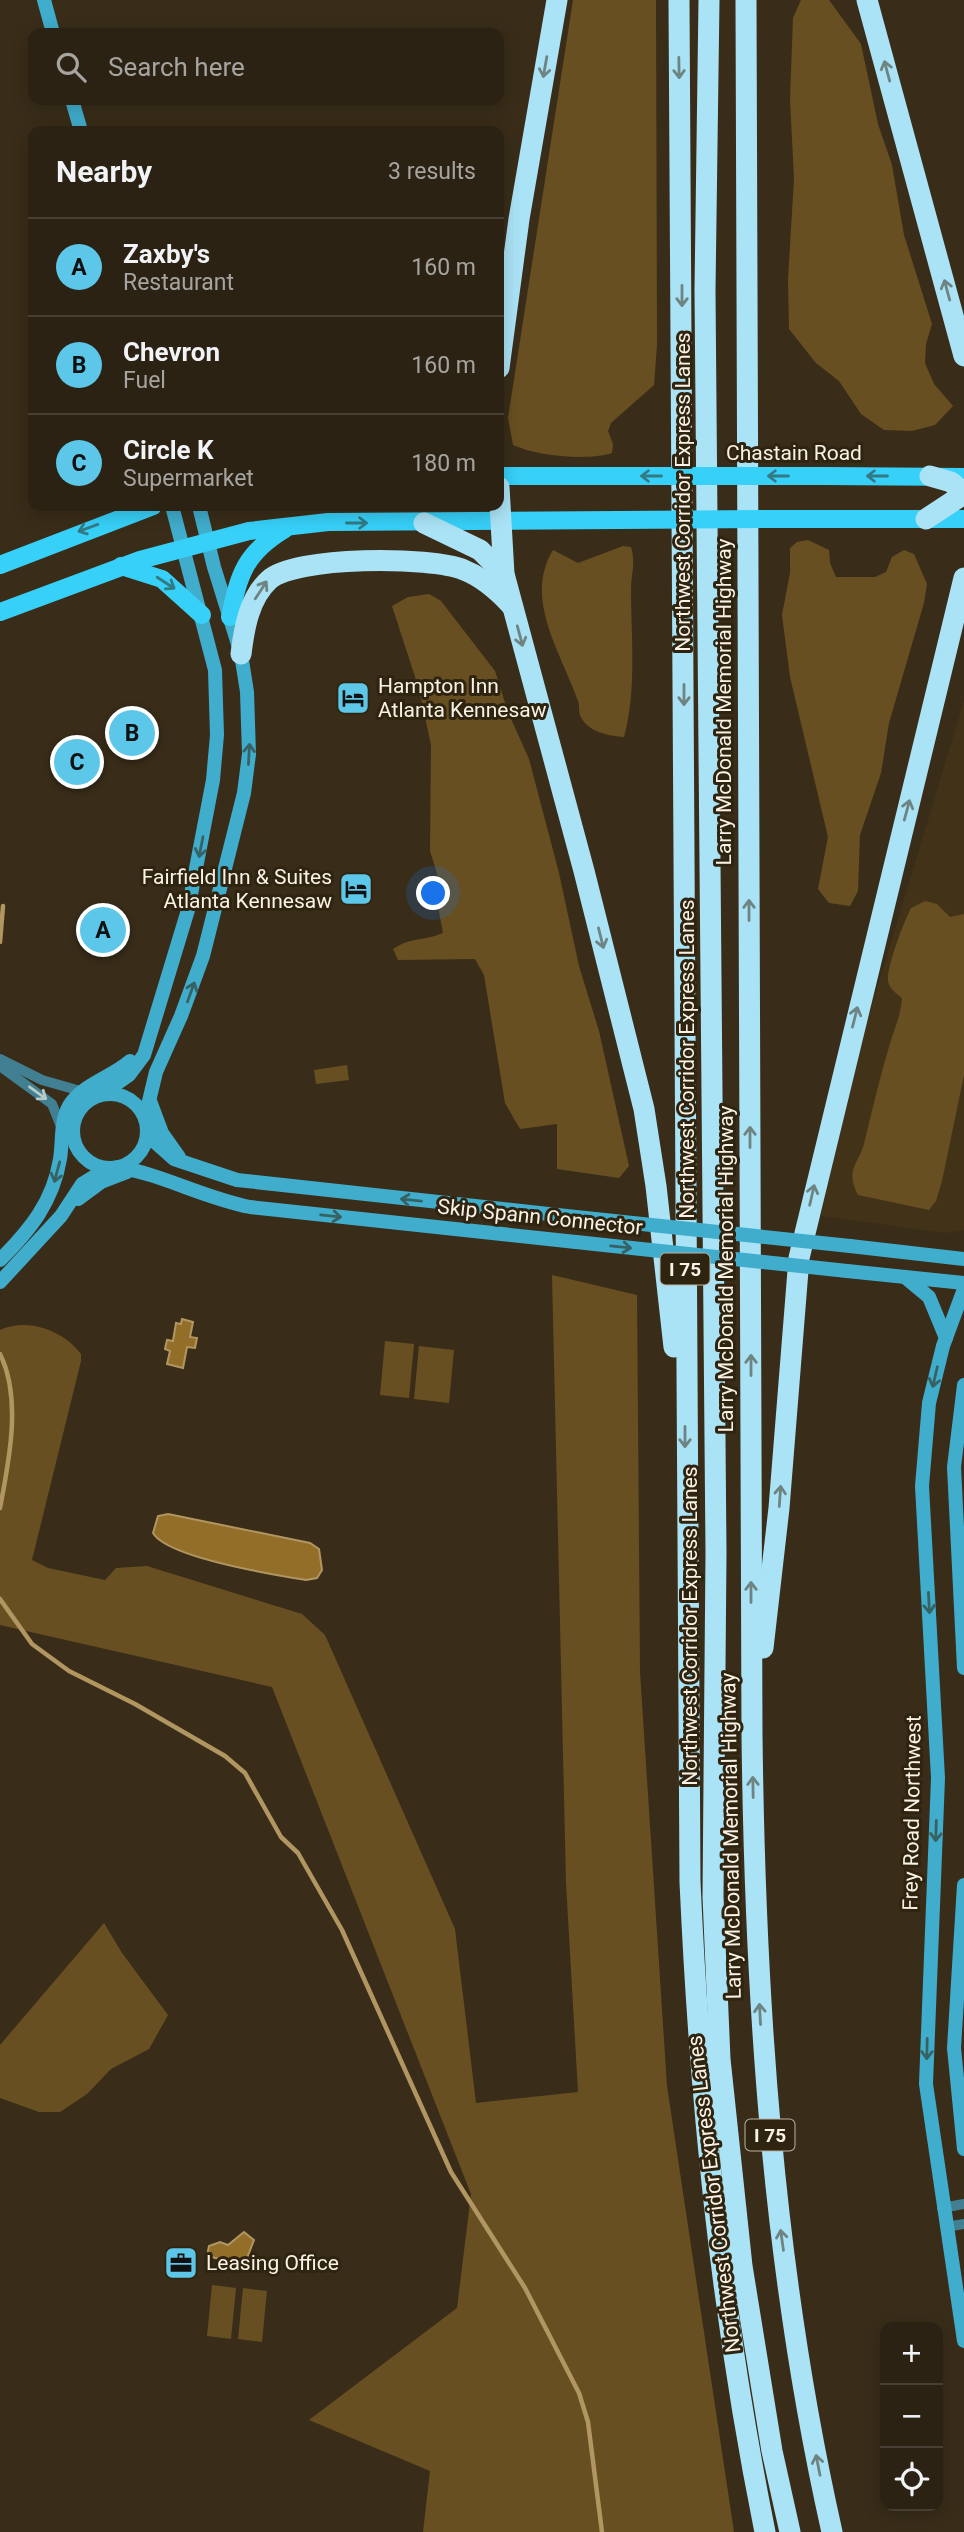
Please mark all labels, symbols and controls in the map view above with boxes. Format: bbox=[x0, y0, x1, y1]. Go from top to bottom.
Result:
search box bbox=[28, 28, 504, 105]
icon: search bbox=[52, 48, 90, 86]
text: Search here bbox=[108, 52, 245, 82]
one-way arrow bbox=[538, 55, 551, 78]
one-way arrow bbox=[673, 56, 686, 79]
one-way arrow bbox=[880, 60, 893, 83]
text: Nearby bbox=[56, 154, 152, 189]
text: 3 results bbox=[388, 158, 476, 185]
text: Zaxby's bbox=[123, 239, 210, 269]
text: A bbox=[71, 254, 87, 281]
text: 160 m bbox=[411, 254, 476, 281]
text: Restaurant bbox=[123, 269, 234, 296]
one-way arrow bbox=[939, 280, 952, 302]
one-way arrow bbox=[675, 284, 689, 307]
street label: Northwest Corridor Express Lanes bbox=[671, 332, 695, 652]
text: Chevron bbox=[123, 337, 220, 367]
text: B bbox=[72, 352, 86, 379]
text: 160 m bbox=[411, 352, 476, 379]
text: Fuel bbox=[123, 367, 166, 394]
text: Circle K bbox=[123, 435, 214, 465]
street label: Chastain Road bbox=[726, 441, 862, 465]
text: C bbox=[71, 450, 87, 477]
text: 180 m bbox=[411, 450, 476, 477]
text: Supermarket bbox=[123, 465, 254, 492]
one-way arrow bbox=[639, 469, 662, 483]
one-way arrow bbox=[767, 469, 790, 483]
one-way arrow bbox=[866, 469, 889, 483]
one-way arrow bbox=[346, 516, 369, 530]
one-way arrow bbox=[78, 523, 100, 535]
street label: Larry McDonald Memorial Highway bbox=[712, 539, 736, 865]
one-way arrow bbox=[156, 575, 175, 590]
one-way arrow bbox=[255, 581, 269, 601]
one-way arrow bbox=[514, 624, 527, 646]
place label: Hampton Inn Atlanta Kennesaw bbox=[378, 674, 547, 722]
hotel icon: Hampton Inn Atlanta Kennesaw bbox=[334, 679, 372, 717]
one-way arrow bbox=[677, 683, 691, 706]
pin: B bbox=[109, 707, 155, 759]
pin: C bbox=[54, 736, 100, 788]
one-way arrow bbox=[242, 742, 255, 765]
one-way arrow bbox=[901, 799, 914, 822]
one-way arrow bbox=[193, 835, 207, 858]
place label: Fairfield Inn & Suites Atlanta Kennesaw bbox=[142, 865, 332, 913]
hotel icon: Fairfield Inn & Suites Atlanta Kennesaw bbox=[337, 870, 375, 908]
your location bbox=[416, 876, 450, 910]
one-way arrow bbox=[742, 898, 756, 921]
street label: Northwest Corridor Express Lanes bbox=[675, 899, 699, 1219]
pin: A bbox=[80, 904, 126, 956]
one-way arrow bbox=[595, 926, 608, 948]
one-way arrow bbox=[185, 981, 198, 1003]
one-way arrow bbox=[849, 1006, 863, 1029]
one-way arrow bbox=[28, 1086, 47, 1100]
street label: Larry McDonald Memorial Highway bbox=[714, 1106, 738, 1432]
one-way arrow bbox=[743, 1126, 757, 1149]
one-way arrow bbox=[50, 1161, 63, 1183]
one-way arrow bbox=[806, 1184, 820, 1207]
one-way arrow bbox=[400, 1193, 422, 1206]
street label: Skip Spann Connector bbox=[436, 1194, 644, 1240]
one-way arrow bbox=[320, 1210, 342, 1223]
one-way arrow bbox=[610, 1241, 632, 1254]
road number: I 75 bbox=[660, 1254, 710, 1284]
one-way arrow bbox=[744, 1353, 758, 1376]
one-way arrow bbox=[928, 1365, 941, 1388]
one-way arrow bbox=[678, 1425, 692, 1448]
street label: Northwest Corridor Express Lanes bbox=[678, 1466, 702, 1786]
one-way arrow bbox=[774, 1485, 787, 1508]
one-way arrow bbox=[744, 1581, 758, 1604]
one-way arrow bbox=[923, 1592, 936, 1614]
street label: Larry McDonald Memorial Highway bbox=[716, 1672, 746, 2000]
street label: Frey Road Northwest bbox=[898, 1715, 926, 1911]
one-way arrow bbox=[746, 1776, 759, 1799]
one-way arrow bbox=[929, 1819, 942, 1842]
one-way arrow bbox=[754, 2003, 767, 2026]
street label: Northwest Corridor Express Lanes bbox=[683, 2034, 745, 2354]
one-way arrow bbox=[920, 2037, 934, 2060]
road number: I 75 bbox=[746, 2120, 794, 2150]
one-way arrow bbox=[776, 2230, 789, 2252]
office icon: Leasing Office bbox=[162, 2244, 200, 2282]
place label: Leasing Office bbox=[206, 2251, 339, 2275]
map controls bbox=[880, 2322, 943, 2511]
button: + bbox=[880, 2322, 943, 2385]
button: − bbox=[880, 2385, 943, 2448]
button: locate bbox=[880, 2448, 943, 2511]
one-way arrow bbox=[811, 2454, 824, 2477]

